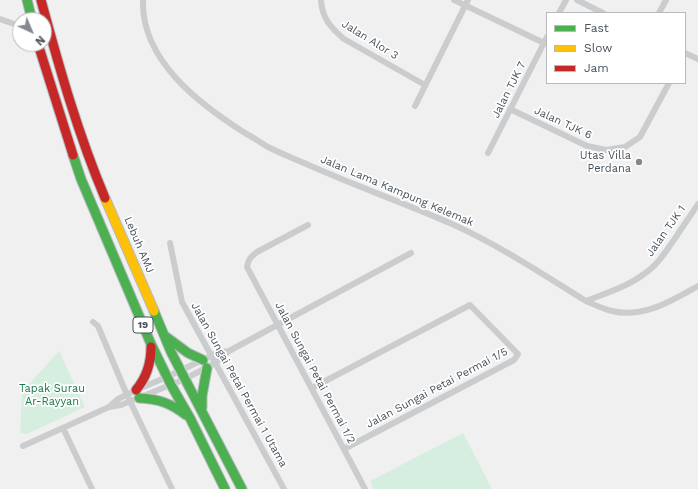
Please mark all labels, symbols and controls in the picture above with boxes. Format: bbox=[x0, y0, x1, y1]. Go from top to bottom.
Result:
north arrow bbox=[12, 12, 52, 52]
legend bbox=[546, 12, 686, 84]
street label: Jalan Alor 3 bbox=[339, 17, 401, 63]
text: Fast bbox=[584, 21, 609, 35]
text: N bbox=[33, 33, 47, 48]
text: Slow bbox=[584, 41, 612, 55]
street label: Jalan TJK 7 bbox=[489, 60, 529, 120]
text: Jam bbox=[584, 61, 609, 75]
street label: Jalan TJK 6 bbox=[532, 104, 594, 142]
place label: Utas Villa Perdana bbox=[580, 149, 631, 175]
street label: Jalan Lama Kampung Kelemak bbox=[318, 153, 476, 229]
marker: Utas Villa Perdana bbox=[634, 157, 644, 167]
street label: Jalan TJK 1 bbox=[644, 203, 688, 259]
street label: Lebuh AMJ bbox=[121, 215, 157, 275]
street label: Jalan Sungai Petai Permai 1 Utama bbox=[188, 300, 290, 470]
street label: Jalan Sungai Petai Permai 1/2 bbox=[272, 300, 358, 446]
road number: 19 bbox=[133, 317, 153, 333]
street label: Jalan Sungai Petai Permai 1/5 bbox=[364, 345, 510, 431]
park label: Tapak Surau Ar-Rayyan bbox=[19, 382, 85, 408]

